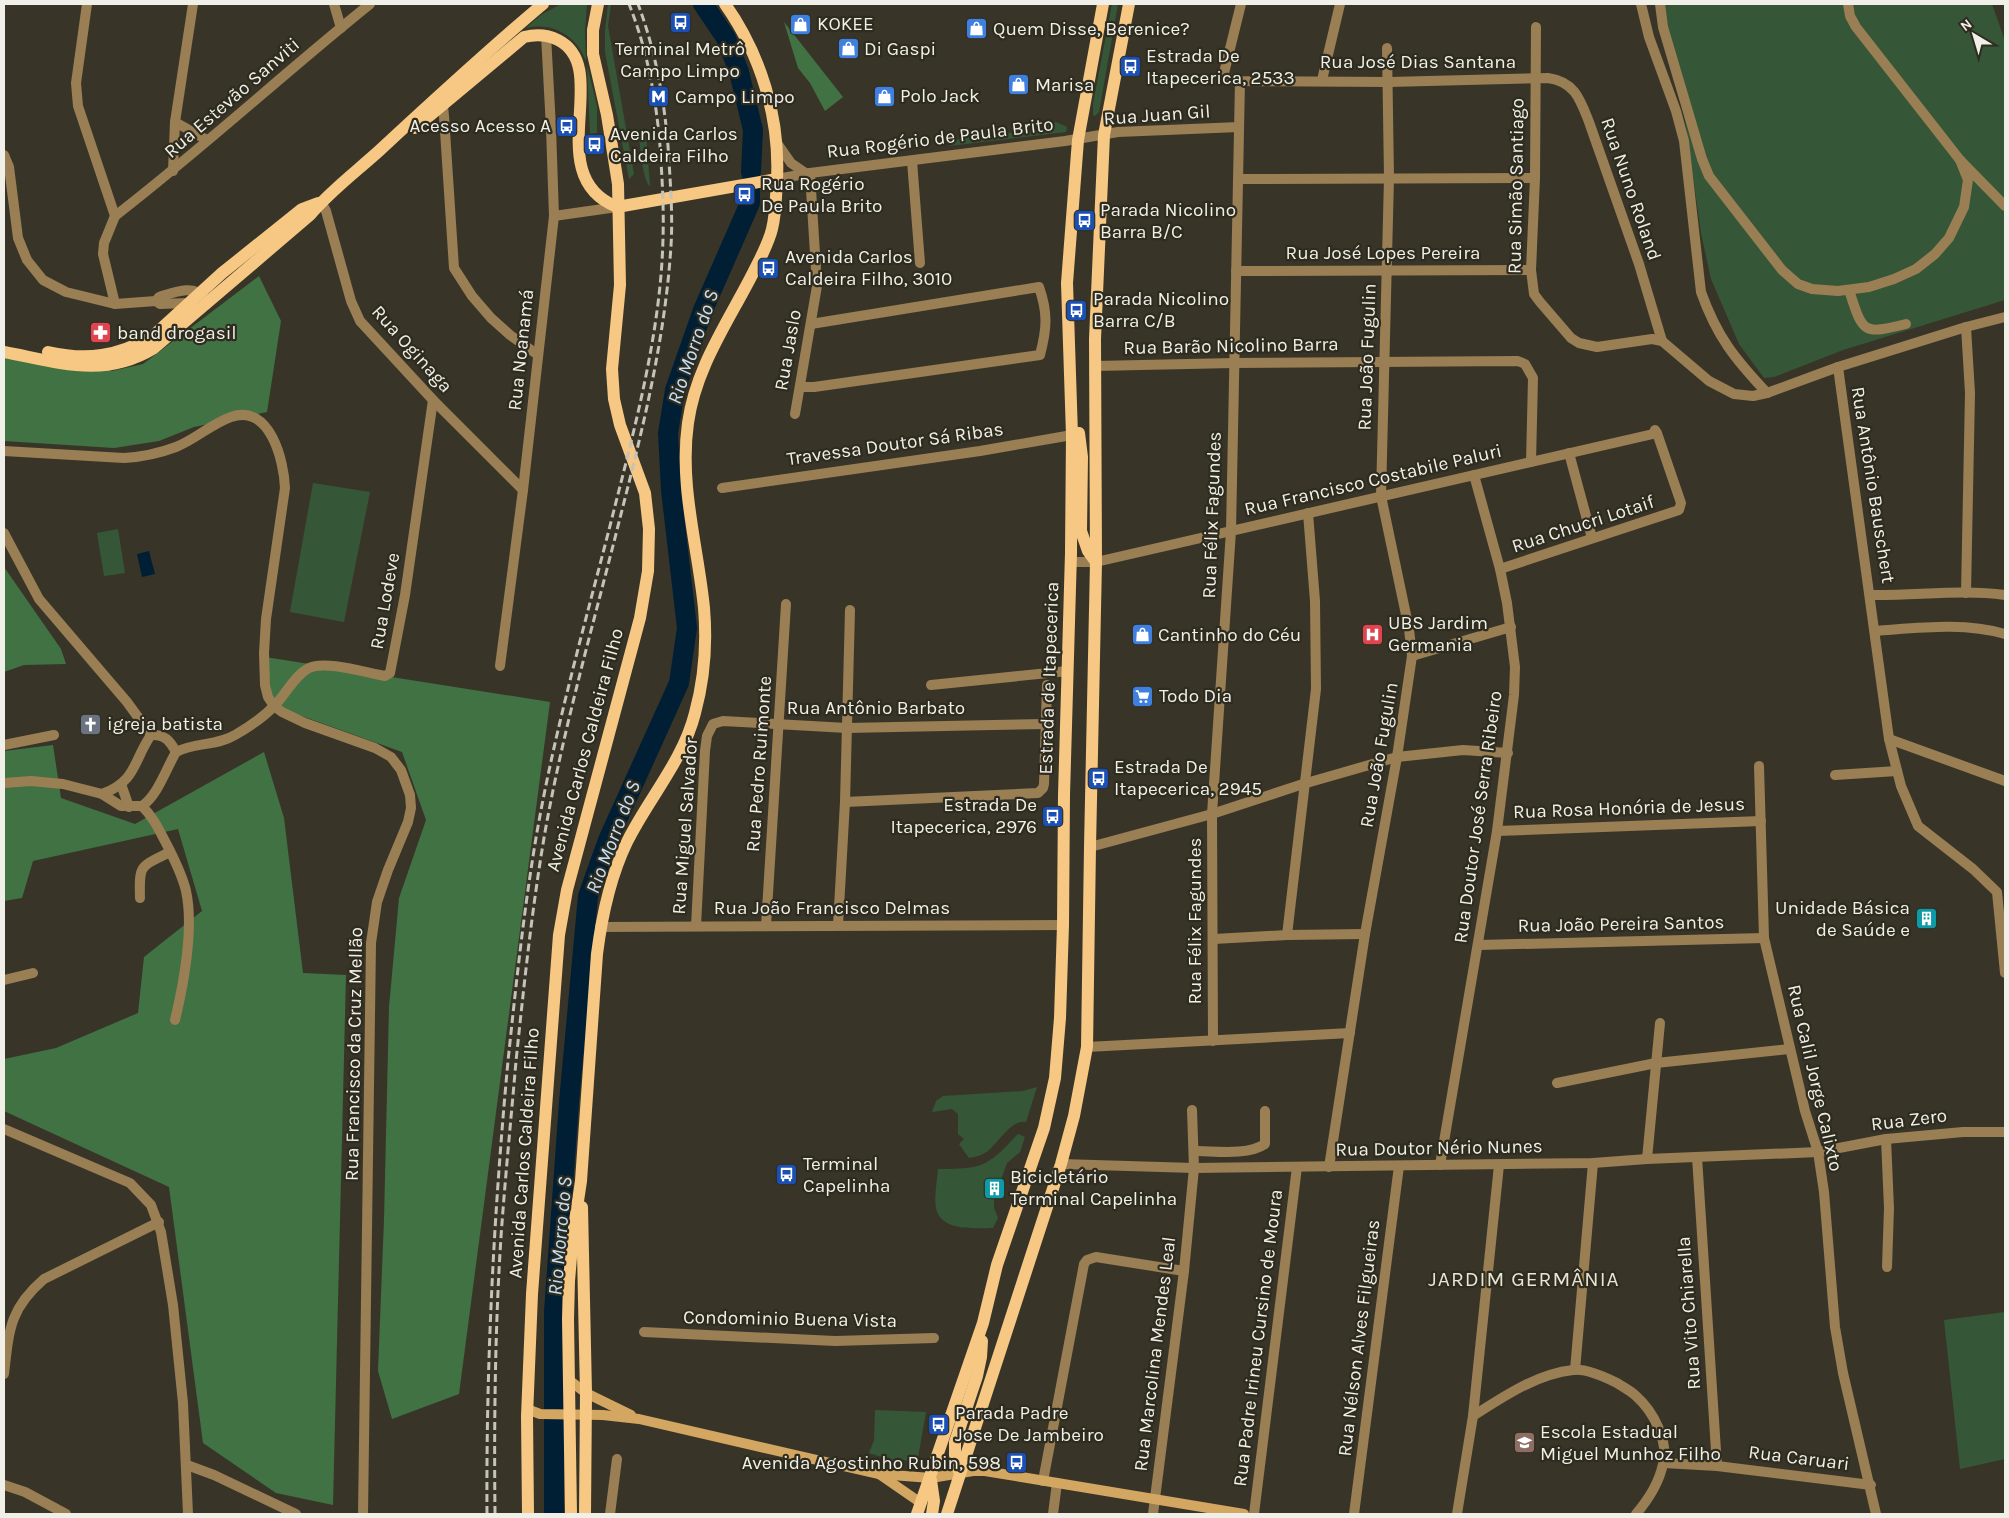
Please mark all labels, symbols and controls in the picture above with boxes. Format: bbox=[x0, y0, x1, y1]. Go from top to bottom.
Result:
north arrow bbox=[1949, 10, 1999, 60]
bus stop icon: Terminal Metrô Campo Limpo bbox=[668, 11, 692, 35]
shop icon: KOKEE bbox=[789, 12, 813, 36]
place label: KOKEE bbox=[817, 13, 874, 35]
text: N bbox=[1957, 15, 1975, 35]
shop icon: Quem Disse, Berenice? bbox=[965, 17, 989, 41]
place label: Quem Disse, Berenice? bbox=[993, 18, 1190, 40]
street label: Rua Estevão Sanviti bbox=[160, 33, 304, 163]
shop icon: Di Gaspi bbox=[836, 37, 860, 61]
place label: Terminal Metrô Campo Limpo bbox=[615, 38, 745, 82]
place label: Di Gaspi bbox=[864, 38, 936, 60]
place label: Estrada De Itapecerica, 2533 bbox=[1146, 45, 1295, 89]
street label: Rua José Dias Santana bbox=[1320, 51, 1516, 73]
bus stop icon: Estrada De Itapecerica, 2533 bbox=[1118, 55, 1142, 79]
shop icon: Marisa bbox=[1007, 73, 1031, 97]
place label: Marisa bbox=[1035, 74, 1095, 96]
shop icon: Polo Jack bbox=[872, 84, 896, 108]
metro station icon: Campo Limpo bbox=[647, 85, 671, 109]
place label: Polo Jack bbox=[900, 85, 980, 107]
place label: Campo Limpo bbox=[675, 86, 795, 108]
street label: Rua Simão Santiago bbox=[1503, 98, 1529, 274]
street label: Rua Juan Gil bbox=[1103, 100, 1211, 130]
street label: Rua Rogério de Paula Brito bbox=[825, 113, 1055, 163]
bus stop icon: Acesso Acesso A bbox=[555, 114, 579, 138]
place label: Acesso Acesso A bbox=[409, 115, 551, 137]
street label: Rua Nuno Roland bbox=[1596, 115, 1666, 263]
place label: Avenida Carlos Caldeira Filho bbox=[610, 123, 738, 167]
bus stop icon: Avenida Carlos Caldeira Filho bbox=[582, 133, 606, 157]
place label: Rua Rogério De Paula Brito bbox=[761, 173, 882, 217]
bus stop icon: Rua Rogério De Paula Brito bbox=[733, 183, 757, 207]
place label: Parada Nicolino Barra B/C bbox=[1100, 199, 1236, 243]
bus stop icon: Parada Nicolino Barra B/C bbox=[1072, 209, 1096, 233]
street label: Rua José Lopes Pereira bbox=[1286, 242, 1480, 264]
place label: Avenida Carlos Caldeira Filho, 3010 bbox=[785, 246, 952, 290]
bus stop icon: Avenida Carlos Caldeira Filho, 3010 bbox=[757, 256, 781, 280]
street label: Rua João Fugulin bbox=[1353, 283, 1381, 431]
water label: Rio Morro do S bbox=[663, 287, 723, 407]
street label: Rua Noanamá bbox=[504, 288, 538, 412]
place label: Parada Nicolino Barra C/B bbox=[1093, 288, 1229, 332]
bus stop icon: Parada Nicolino Barra C/B bbox=[1065, 298, 1089, 322]
street label: Rua Oginaga bbox=[367, 301, 457, 397]
street label: Rua Jaslo bbox=[770, 308, 806, 392]
pharmacy icon: band drogasil bbox=[89, 321, 113, 345]
place label: band drogasil bbox=[117, 322, 237, 344]
street label: Rua Barão Nicolino Barra bbox=[1123, 333, 1339, 359]
street label: Rua Antônio Bauschert bbox=[1847, 385, 1899, 585]
street label: Travessa Doutor Sá Ribas bbox=[785, 418, 1005, 470]
street label: Rua Félix Fagundes bbox=[1198, 431, 1226, 599]
street label: Rua Francisco Costabile Paluri bbox=[1242, 440, 1504, 520]
street label: Rua Chucri Lotaif bbox=[1509, 490, 1658, 557]
street label: Rua Lodeve bbox=[366, 551, 404, 651]
street label: Estrada de Itapecerica bbox=[1035, 581, 1063, 775]
place label: UBS Jardim Germania bbox=[1388, 612, 1488, 656]
hospital icon: UBS Jardim Germania bbox=[1360, 622, 1384, 646]
shop icon: Cantinho do Céu bbox=[1130, 623, 1154, 647]
place label: Cantinho do Céu bbox=[1158, 624, 1301, 646]
street label: Avenida Carlos Caldeira Filho bbox=[542, 626, 628, 874]
street label: Rua Pedro Ruimonte bbox=[742, 675, 776, 853]
street label: Rua João Fugulin bbox=[1355, 681, 1403, 829]
supermarket icon: Todo Dia bbox=[1131, 684, 1155, 708]
place label: Todo Dia bbox=[1159, 685, 1232, 707]
street label: Rua Doutor José Serra Ribeiro bbox=[1449, 689, 1507, 945]
street label: Rua Antônio Barbato bbox=[787, 697, 965, 719]
church icon: igreja batista bbox=[79, 712, 103, 736]
place label: igreja batista bbox=[107, 713, 223, 735]
street label: Rua Miguel Salvador bbox=[668, 737, 702, 915]
place label: Estrada De Itapecerica, 2945 bbox=[1114, 756, 1262, 800]
bus stop icon: Estrada De Itapecerica, 2945 bbox=[1086, 766, 1110, 790]
water label: Rio Morro do S bbox=[581, 777, 645, 897]
street label: Rua Rosa Honória de Jesus bbox=[1513, 793, 1745, 823]
place label: Estrada De Itapecerica, 2976 bbox=[891, 794, 1037, 838]
bus stop icon: Estrada De Itapecerica, 2976 bbox=[1041, 804, 1065, 828]
street label: Rua Félix Fagundes bbox=[1184, 837, 1206, 1005]
street label: Rua João Francisco Delmas bbox=[714, 897, 950, 919]
place label: Unidade Básica de Saúde e bbox=[1775, 897, 1910, 941]
building icon: Unidade Básica de Saúde e bbox=[1914, 907, 1938, 931]
street label: Rua João Pereira Santos bbox=[1517, 911, 1725, 937]
street label: Rua Francisco da Cruz Mellão bbox=[341, 927, 367, 1181]
street label: Rua Calil Jorge Calixto bbox=[1783, 982, 1847, 1174]
street label: Avenida Carlos Caldeira Filho bbox=[504, 1027, 544, 1279]
street label: Rua Zero bbox=[1870, 1104, 1948, 1136]
street label: Rua Doutor Nério Nunes bbox=[1335, 1135, 1543, 1161]
place label: Terminal Capelinha bbox=[803, 1153, 890, 1197]
bus stop icon: Terminal Capelinha bbox=[775, 1163, 799, 1187]
place label: Bicicletário Terminal Capelinha bbox=[1010, 1166, 1177, 1210]
water label: Rio Morro do S bbox=[543, 1176, 577, 1296]
building icon: Bicicletário Terminal Capelinha bbox=[982, 1176, 1006, 1200]
street label: Rua Padre Irineu Cursino de Moura bbox=[1229, 1188, 1287, 1488]
street label: Rua Nélson Alves Filgueiras bbox=[1334, 1218, 1384, 1458]
street label: Rua Marcolina Mendes Leal bbox=[1130, 1235, 1180, 1473]
street label: Rua Vito Chiarella bbox=[1673, 1236, 1705, 1390]
district label: JARDIM GERMÂNIA bbox=[1428, 1267, 1620, 1291]
street label: Condominio Buena Vista bbox=[683, 1306, 897, 1332]
place label: Parada Padre Jose De Jambeiro bbox=[955, 1402, 1104, 1446]
bus stop icon: Parada Padre Jose De Jambeiro bbox=[927, 1412, 951, 1436]
place label: Escola Estadual Miguel Munhoz Filho bbox=[1540, 1421, 1721, 1465]
school or university icon: Escola Estadual Miguel Munhoz Filho bbox=[1512, 1431, 1536, 1455]
street label: Rua Caruari bbox=[1747, 1441, 1851, 1475]
bus stop icon: Avenida Agostinho Rubin, 598 bbox=[1005, 1451, 1029, 1475]
place label: Avenida Agostinho Rubin, 598 bbox=[742, 1452, 1001, 1474]

